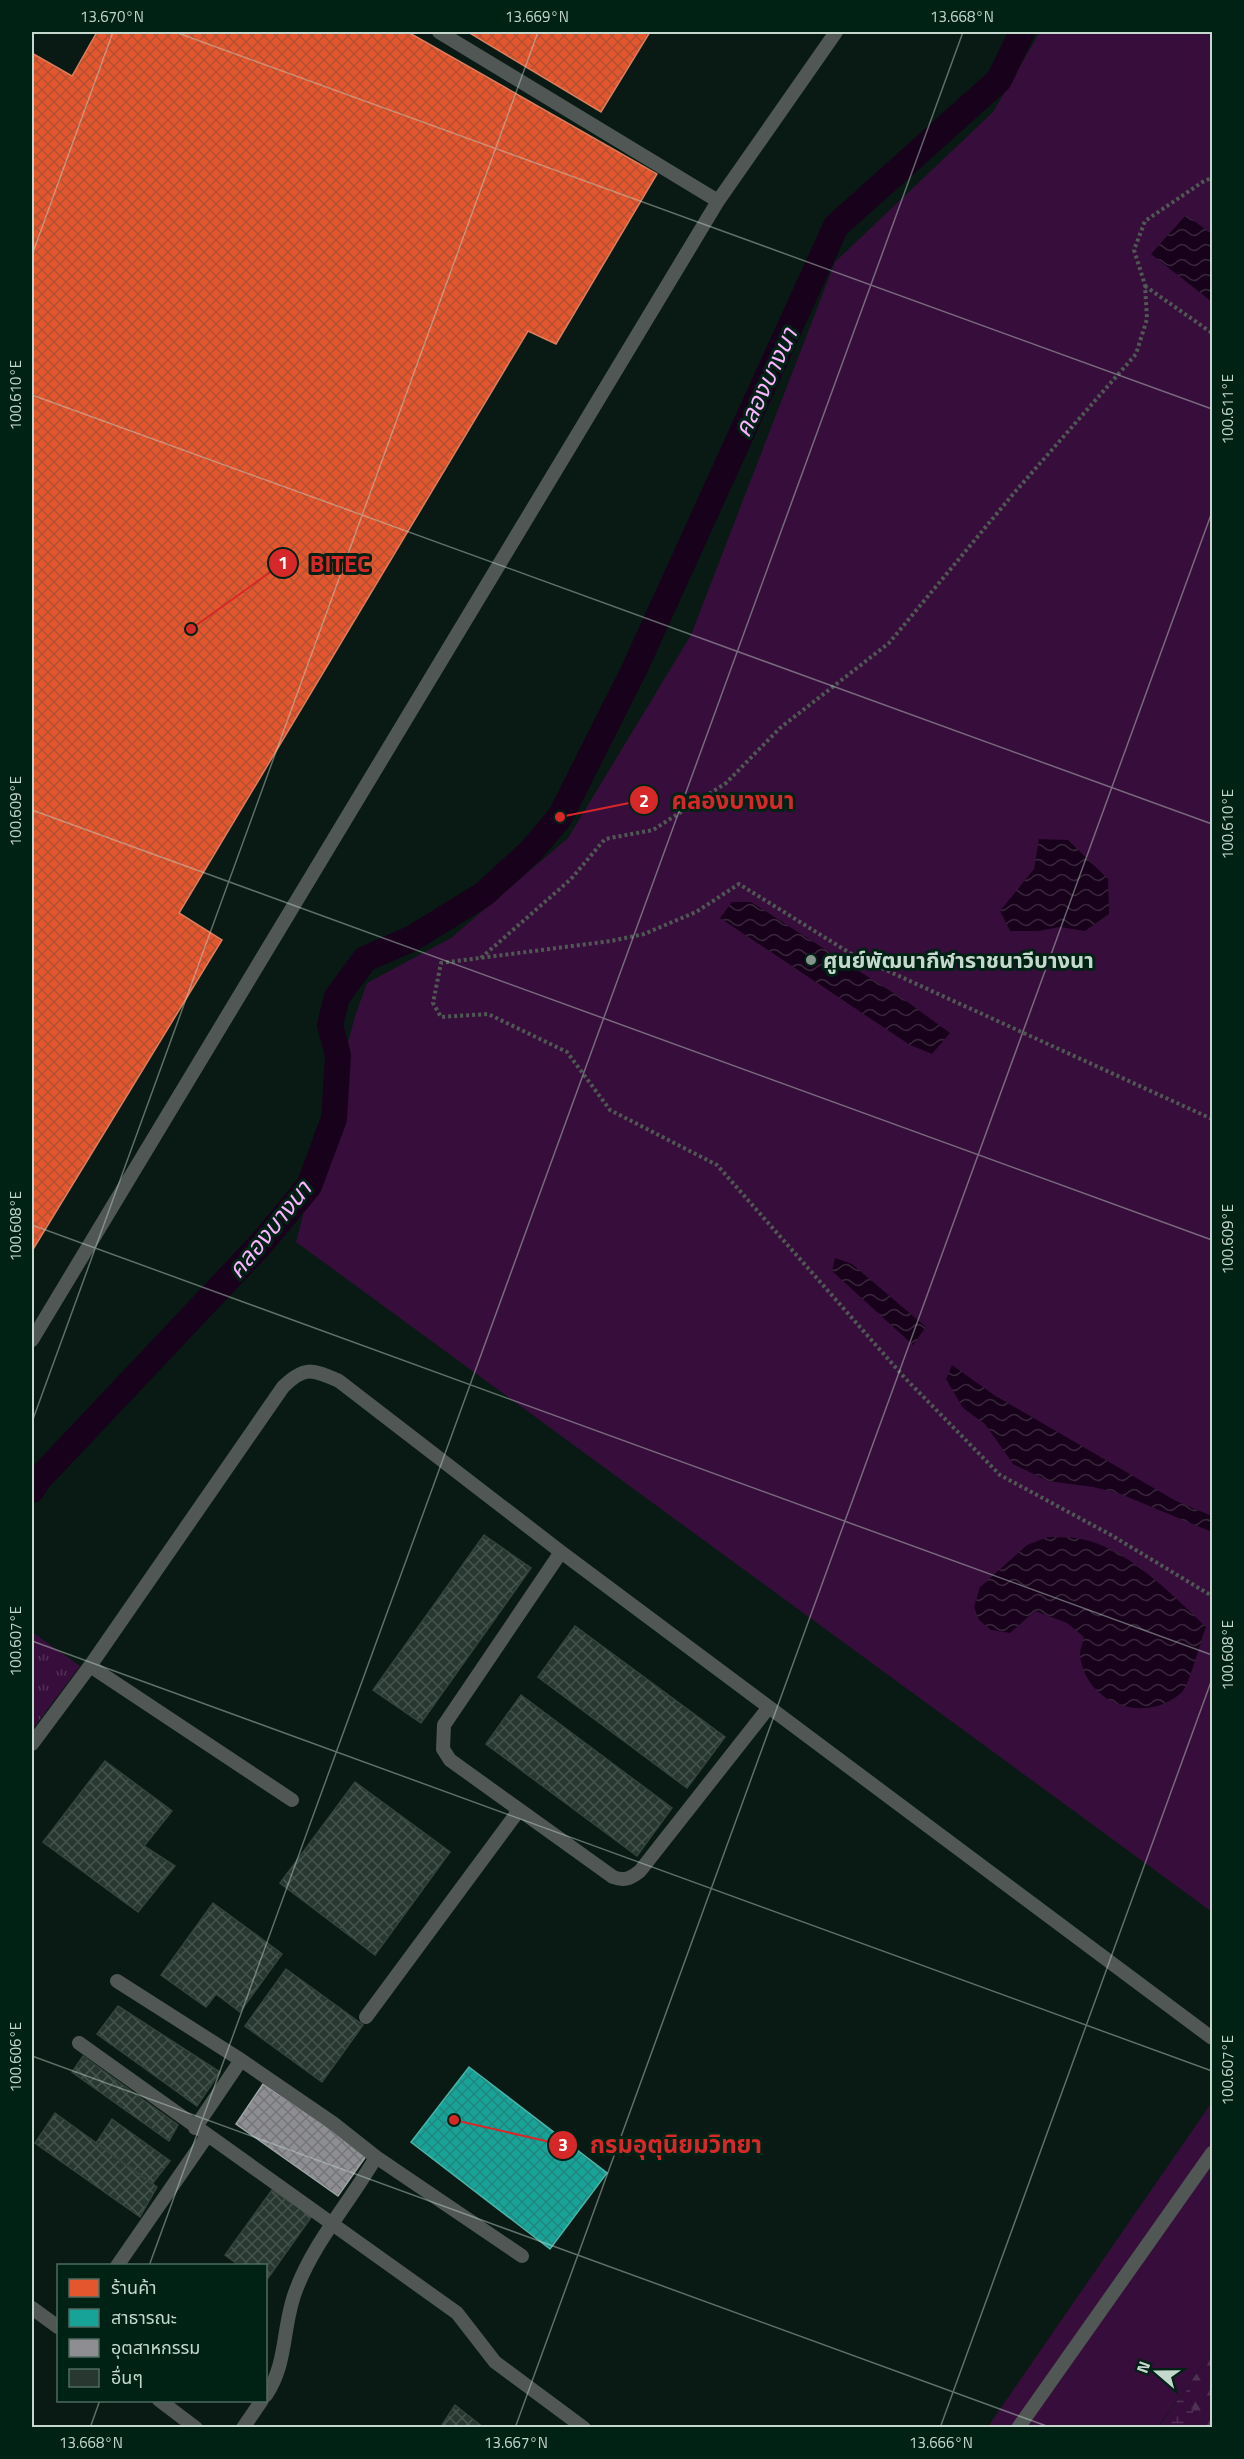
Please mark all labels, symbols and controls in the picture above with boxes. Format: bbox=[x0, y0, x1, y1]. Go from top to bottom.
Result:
text: 13.670°N bbox=[80, 5, 144, 28]
text: 13.669°N bbox=[505, 5, 569, 28]
text: 13.668°N bbox=[930, 5, 994, 28]
water label: คลองบางนา bbox=[724, 320, 806, 442]
text: 100.610°E bbox=[4, 360, 27, 430]
text: 100.611°E bbox=[1216, 374, 1239, 444]
callout: BITEC bbox=[268, 542, 382, 584]
text: BITEC bbox=[310, 545, 370, 581]
text: 1 bbox=[278, 549, 288, 576]
text: 100.609°E bbox=[4, 776, 27, 846]
callout: คลองบางนา bbox=[629, 779, 806, 821]
text: คลองบางนา bbox=[671, 782, 795, 818]
text: 2 bbox=[639, 787, 649, 814]
text: 100.610°E bbox=[1216, 789, 1239, 859]
place label: ศูนย์พัฒนากีฬาราชนาวีบางนา bbox=[823, 943, 1094, 977]
marker: ศูนย์พัฒนากีฬาราชนาวีบางนา bbox=[804, 953, 818, 967]
water label: คลองบางนา bbox=[218, 1171, 320, 1286]
text: 100.608°E bbox=[4, 1191, 27, 1261]
text: 100.609°E bbox=[1216, 1204, 1239, 1274]
text: 100.607°E bbox=[4, 1606, 27, 1676]
text: 100.608°E bbox=[1216, 1620, 1239, 1690]
text: 100.606°E bbox=[4, 2022, 27, 2092]
text: 100.607°E bbox=[1216, 2035, 1239, 2105]
callout: กรมอุตุนิยมวิทยา bbox=[548, 2124, 774, 2166]
text: กรมอุตุนิยมวิทยา bbox=[590, 2126, 762, 2162]
text: 3 bbox=[558, 2131, 568, 2158]
legend bbox=[57, 2264, 267, 2402]
text: ร้านค้า bbox=[111, 2274, 157, 2301]
text: สาธารณะ bbox=[111, 2304, 177, 2331]
text: อุตสาหกรรม bbox=[111, 2334, 200, 2361]
north arrow bbox=[1127, 2342, 1187, 2402]
text: N bbox=[1130, 2358, 1156, 2376]
text: อื่นๆ bbox=[111, 2364, 143, 2391]
text: 13.668°N bbox=[59, 2431, 123, 2454]
text: 13.667°N bbox=[484, 2431, 548, 2454]
text: 13.666°N bbox=[909, 2431, 973, 2454]

